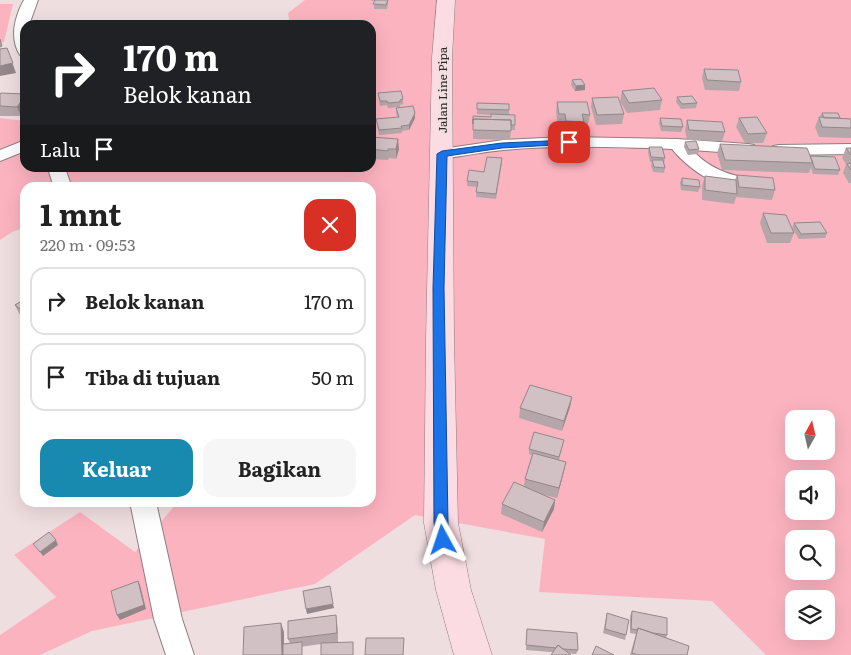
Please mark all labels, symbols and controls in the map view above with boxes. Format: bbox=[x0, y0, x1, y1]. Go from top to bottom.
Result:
text: 170 m bbox=[123, 30, 219, 82]
icon: right bbox=[40, 40, 105, 105]
street label: Jalan Line Pipa bbox=[433, 46, 451, 133]
text: Belok kanan bbox=[123, 77, 252, 110]
pin bbox=[548, 121, 590, 163]
icon: arrive bbox=[555, 128, 583, 156]
text: Lalu bbox=[40, 135, 80, 163]
icon: arrive bbox=[90, 135, 118, 163]
text: 1 mnt bbox=[40, 191, 121, 235]
button: close bbox=[304, 199, 356, 251]
text: 220 m · 09:53 bbox=[40, 232, 136, 256]
icon: right bbox=[42, 287, 70, 315]
text: Belok kanan bbox=[85, 287, 204, 315]
text: 170 m bbox=[304, 287, 354, 315]
icon: arrive bbox=[42, 363, 70, 391]
text: Tiba di tujuan bbox=[85, 363, 220, 391]
text: 50 m bbox=[311, 363, 354, 391]
north arrow bbox=[785, 410, 835, 460]
map controls bbox=[785, 410, 835, 640]
button: Keluar bbox=[40, 439, 193, 497]
button: Bagikan bbox=[203, 439, 356, 497]
button: sound bbox=[785, 470, 835, 520]
position arrow bbox=[416, 513, 468, 565]
button: search bbox=[785, 530, 835, 580]
button: layers bbox=[785, 590, 835, 640]

